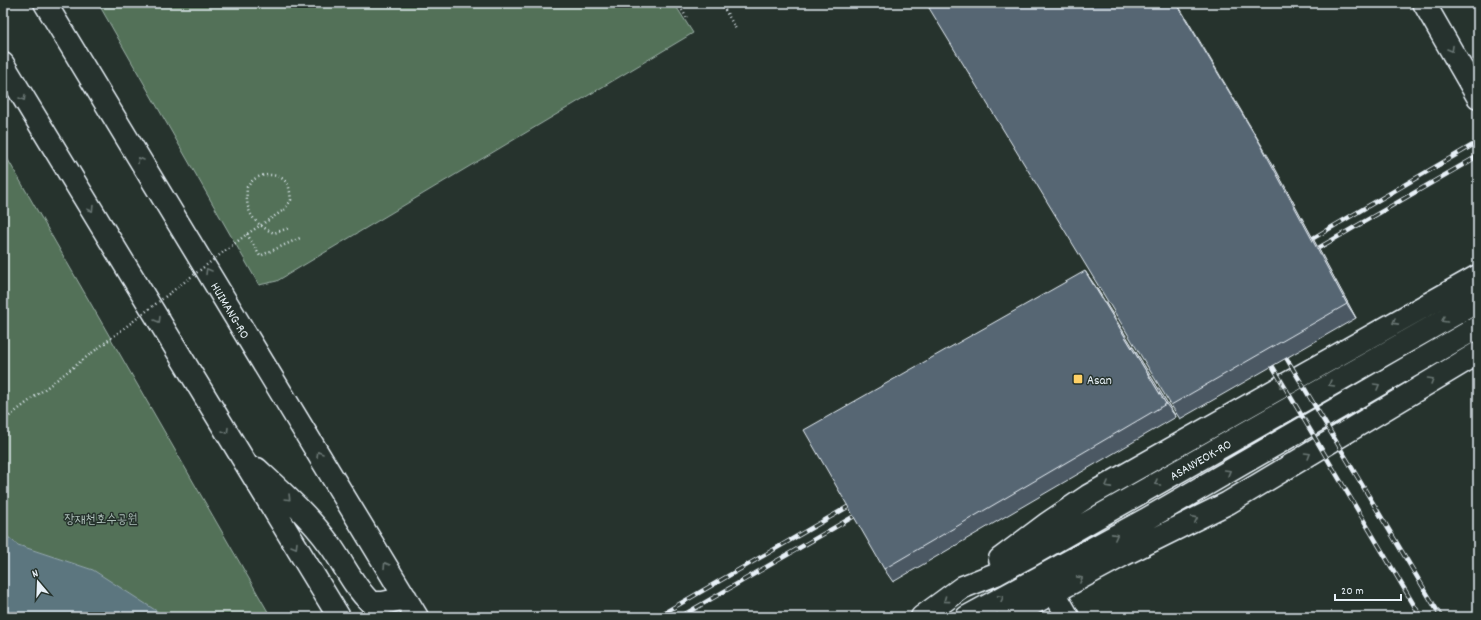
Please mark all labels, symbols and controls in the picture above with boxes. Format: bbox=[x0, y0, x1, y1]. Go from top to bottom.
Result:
one-way arrow bbox=[1446, 45, 1453, 52]
one-way arrow bbox=[19, 94, 26, 101]
one-way arrow bbox=[137, 157, 145, 164]
one-way arrow bbox=[86, 205, 93, 212]
one-way arrow bbox=[205, 268, 212, 275]
street label: HUIMANG-RO bbox=[205, 279, 253, 343]
one-way arrow bbox=[154, 316, 161, 323]
one-way arrow bbox=[1441, 316, 1448, 323]
one-way arrow bbox=[1392, 318, 1399, 325]
place label: Asan bbox=[1087, 372, 1112, 391]
marker: Asan bbox=[1072, 373, 1084, 385]
one-way arrow bbox=[1427, 378, 1434, 385]
one-way arrow bbox=[1328, 380, 1335, 387]
one-way arrow bbox=[1279, 382, 1286, 389]
one-way arrow bbox=[1373, 383, 1380, 390]
one-way arrow bbox=[221, 427, 228, 434]
street label: ASANYEOK-RO bbox=[1167, 436, 1236, 487]
one-way arrow bbox=[316, 451, 323, 458]
one-way arrow bbox=[1304, 452, 1311, 459]
one-way arrow bbox=[1224, 469, 1231, 476]
one-way arrow bbox=[1154, 479, 1161, 486]
one-way arrow bbox=[1105, 480, 1112, 487]
one-way arrow bbox=[283, 493, 291, 501]
park label: 장재천호수공원 bbox=[64, 511, 138, 530]
one-way arrow bbox=[1191, 516, 1199, 524]
one-way arrow bbox=[1111, 534, 1118, 541]
one-way arrow bbox=[291, 542, 298, 549]
north arrow bbox=[18, 562, 58, 602]
one-way arrow bbox=[383, 562, 391, 569]
text: N bbox=[30, 566, 41, 583]
one-way arrow bbox=[1075, 576, 1083, 583]
scale bar bbox=[1335, 576, 1401, 602]
text: 20 m bbox=[1341, 583, 1364, 600]
one-way arrow bbox=[943, 595, 950, 602]
one-way arrow bbox=[997, 596, 1004, 603]

